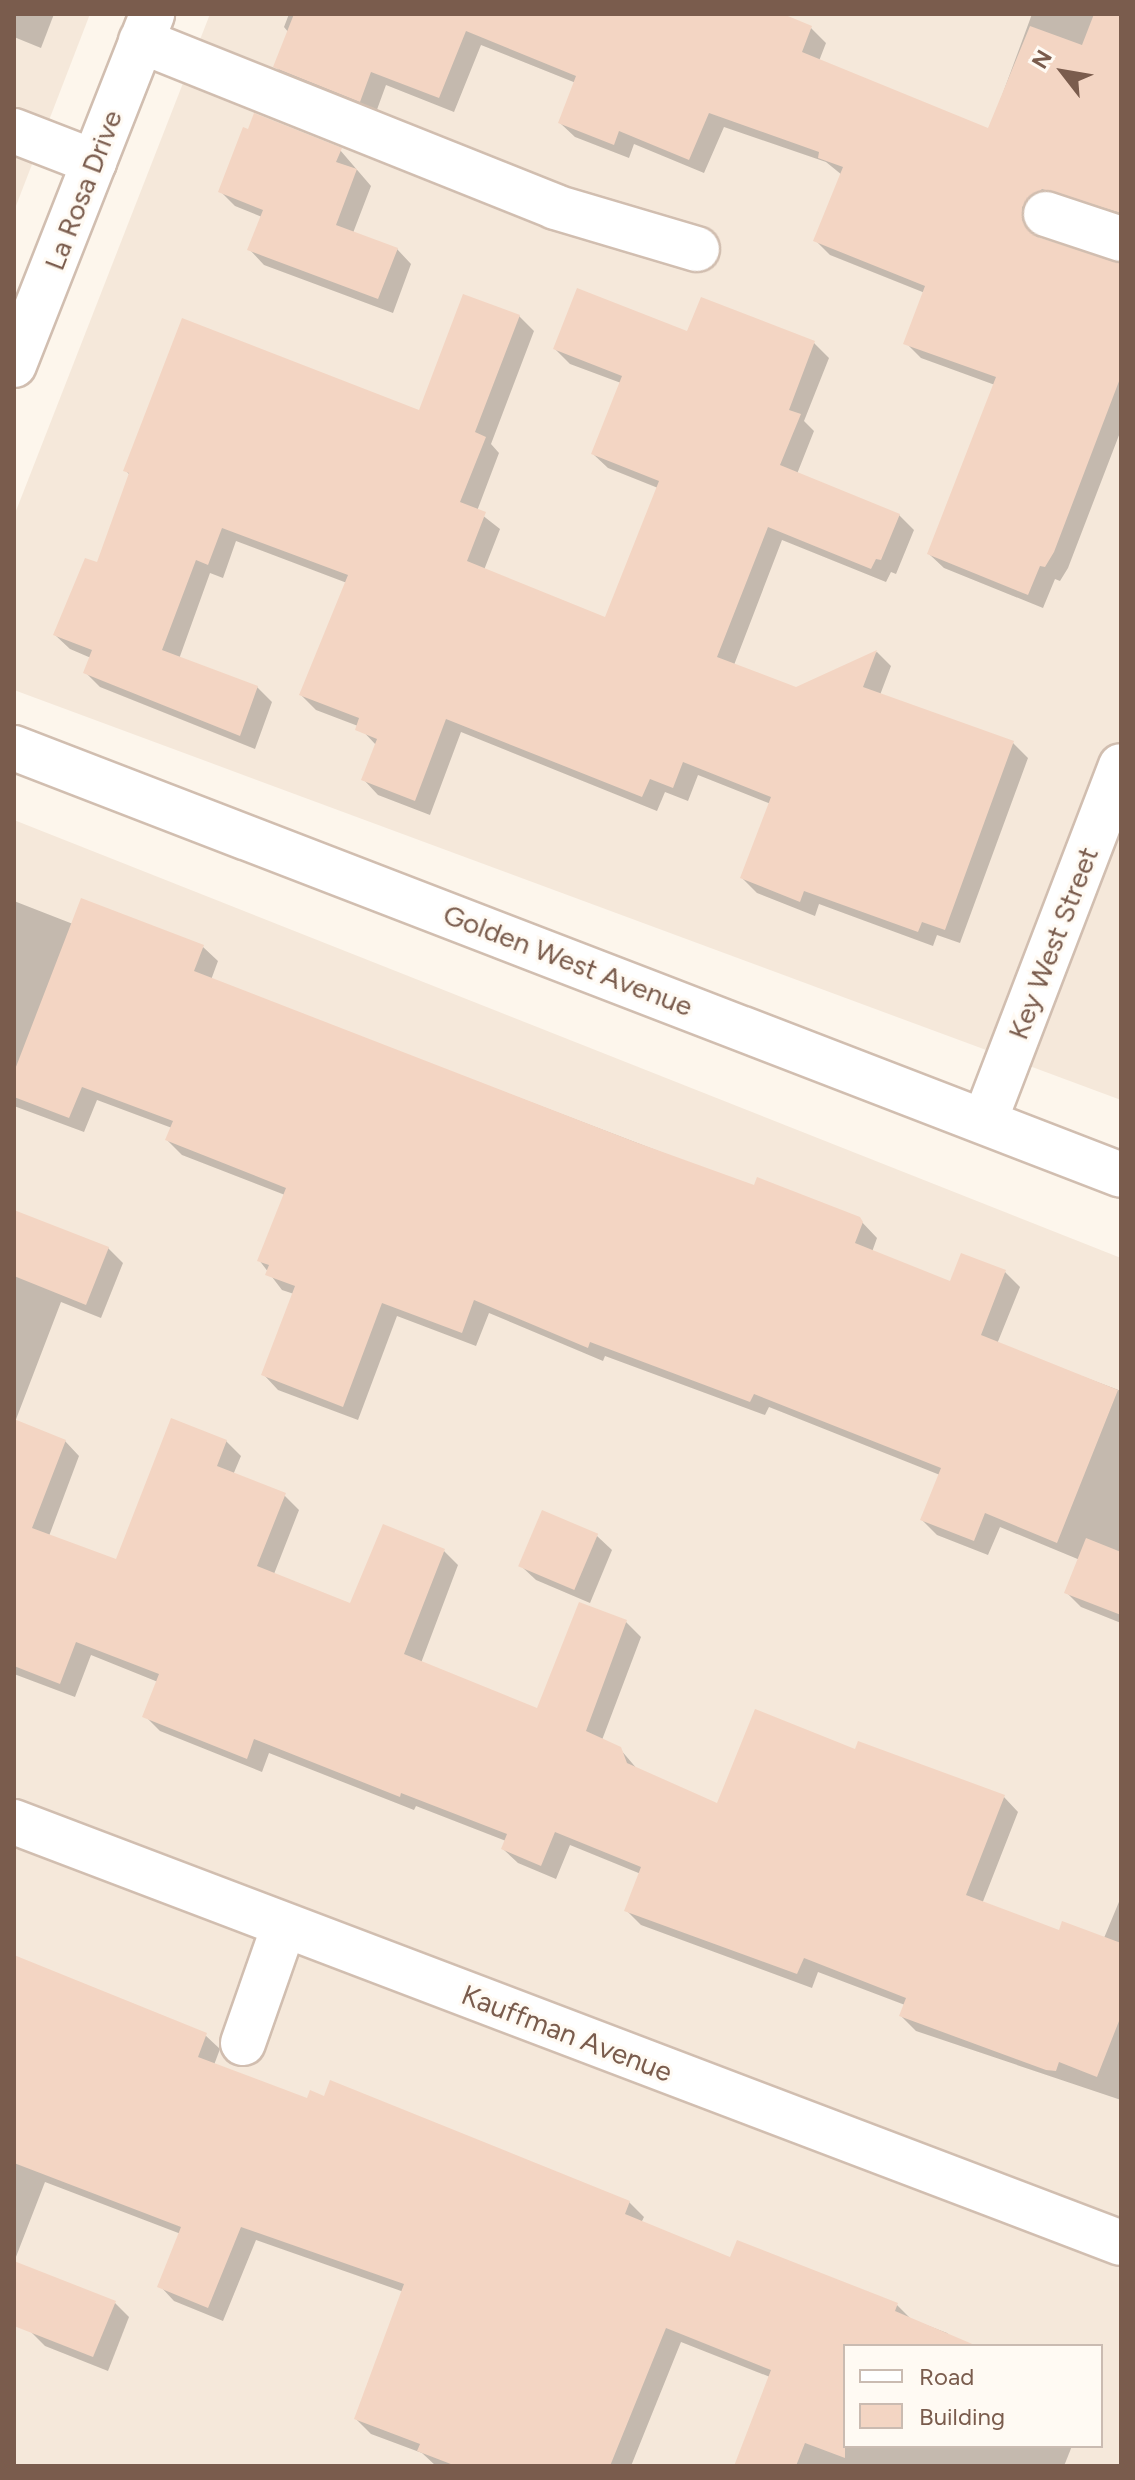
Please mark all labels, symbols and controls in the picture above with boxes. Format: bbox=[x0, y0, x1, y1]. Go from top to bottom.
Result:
north arrow bbox=[1023, 32, 1103, 112]
text: N bbox=[1026, 45, 1058, 74]
street label: La Rosa Drive bbox=[37, 105, 129, 275]
street label: Key West Street bbox=[1001, 842, 1105, 1044]
street label: Golden West Avenue bbox=[439, 897, 697, 1023]
street label: Kauffman Avenue bbox=[457, 1977, 677, 2089]
legend bbox=[843, 2344, 1103, 2448]
text: Road bbox=[919, 2362, 974, 2391]
text: Building bbox=[919, 2402, 1005, 2431]

